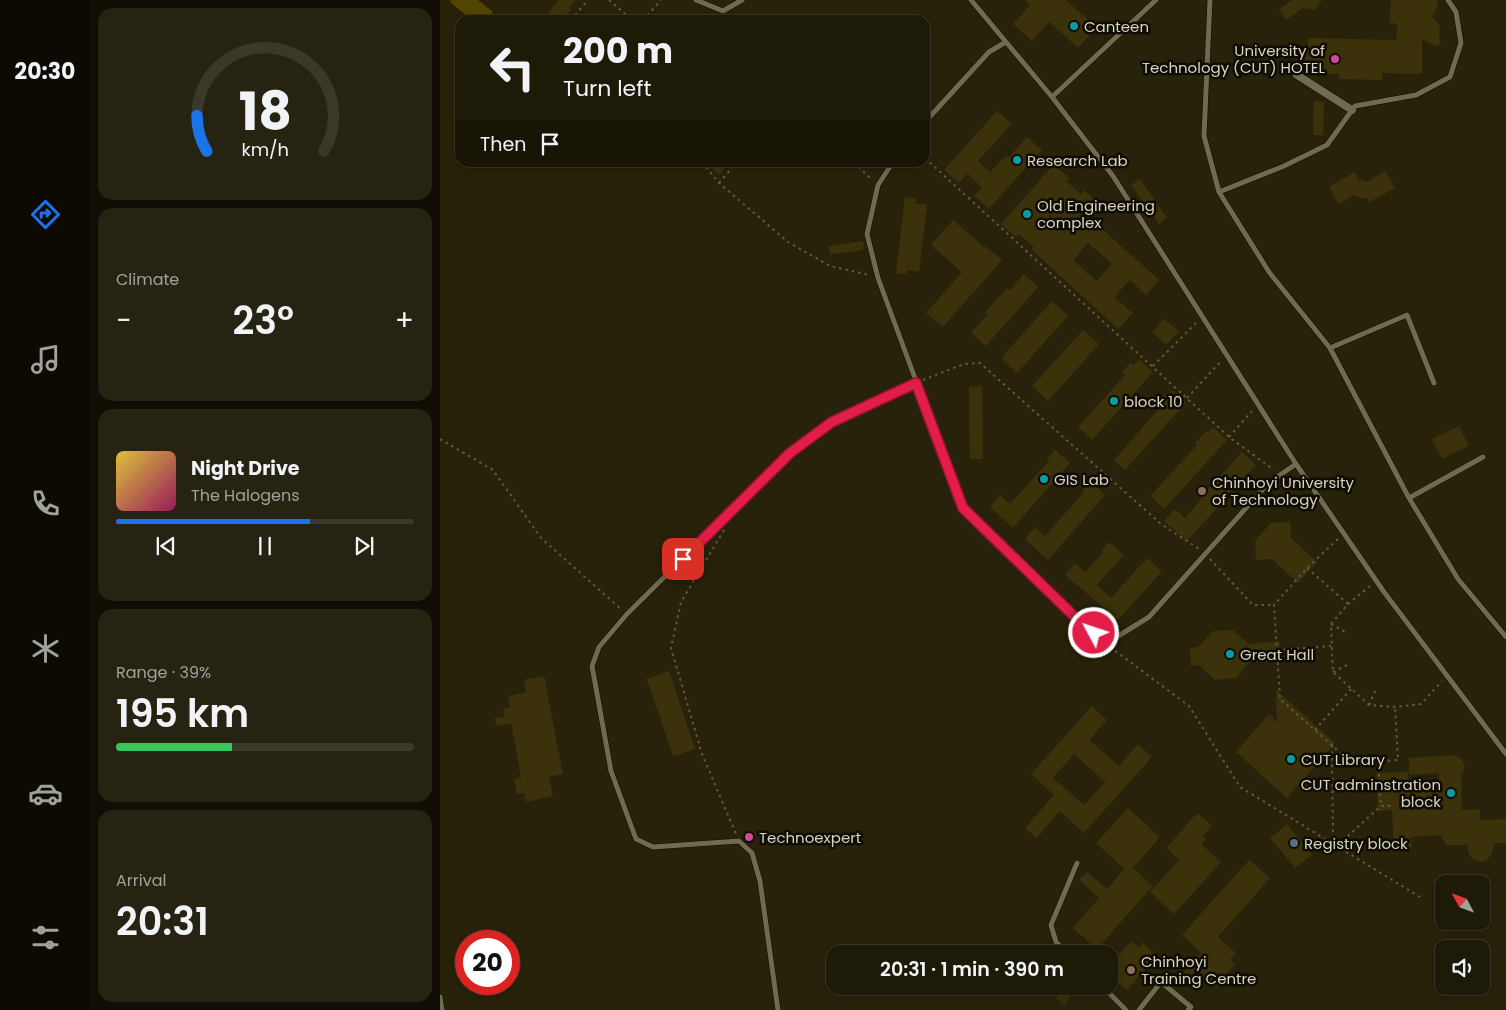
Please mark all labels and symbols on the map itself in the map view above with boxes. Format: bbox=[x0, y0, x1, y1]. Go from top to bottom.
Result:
place label: Canteen bbox=[1084, 16, 1149, 37]
marker: Canteen bbox=[1068, 20, 1080, 32]
place label: University of Technology (CUT) HOTEL bbox=[1142, 40, 1326, 78]
marker: University of Technology (CUT) HOTEL bbox=[1329, 53, 1341, 65]
place label: Research Lab bbox=[1027, 150, 1128, 171]
marker: Research Lab bbox=[1011, 154, 1023, 166]
place label: Old Engineering complex bbox=[1037, 195, 1155, 233]
marker: Old Engineering complex bbox=[1021, 208, 1033, 220]
place label: block 10 bbox=[1124, 391, 1183, 412]
marker: block 10 bbox=[1108, 395, 1120, 407]
place label: GIS Lab bbox=[1054, 469, 1109, 490]
place label: Chinhoyi University of Technology bbox=[1212, 472, 1355, 510]
marker: GIS Lab bbox=[1038, 473, 1050, 485]
marker: Chinhoyi University of Technology bbox=[1196, 485, 1208, 497]
pin bbox=[662, 538, 704, 580]
position arrow bbox=[1067, 606, 1119, 658]
place label: Great Hall bbox=[1240, 644, 1314, 665]
marker: Great Hall bbox=[1224, 648, 1236, 660]
place label: CUT Library bbox=[1301, 749, 1385, 770]
marker: CUT Library bbox=[1285, 753, 1297, 765]
place label: CUT adminstration block bbox=[1301, 774, 1441, 812]
marker: CUT adminstration block bbox=[1445, 787, 1457, 799]
place label: Technoexpert bbox=[759, 827, 861, 848]
marker: Technoexpert bbox=[743, 831, 755, 843]
place label: Registry block bbox=[1304, 833, 1408, 854]
marker: Registry block bbox=[1288, 837, 1300, 849]
north arrow bbox=[1435, 875, 1490, 930]
speed limit sign: 20 bbox=[455, 930, 520, 995]
place label: Chinhoyi Training Centre bbox=[1141, 951, 1256, 989]
marker: Chinhoyi Training Centre bbox=[1125, 964, 1137, 976]

